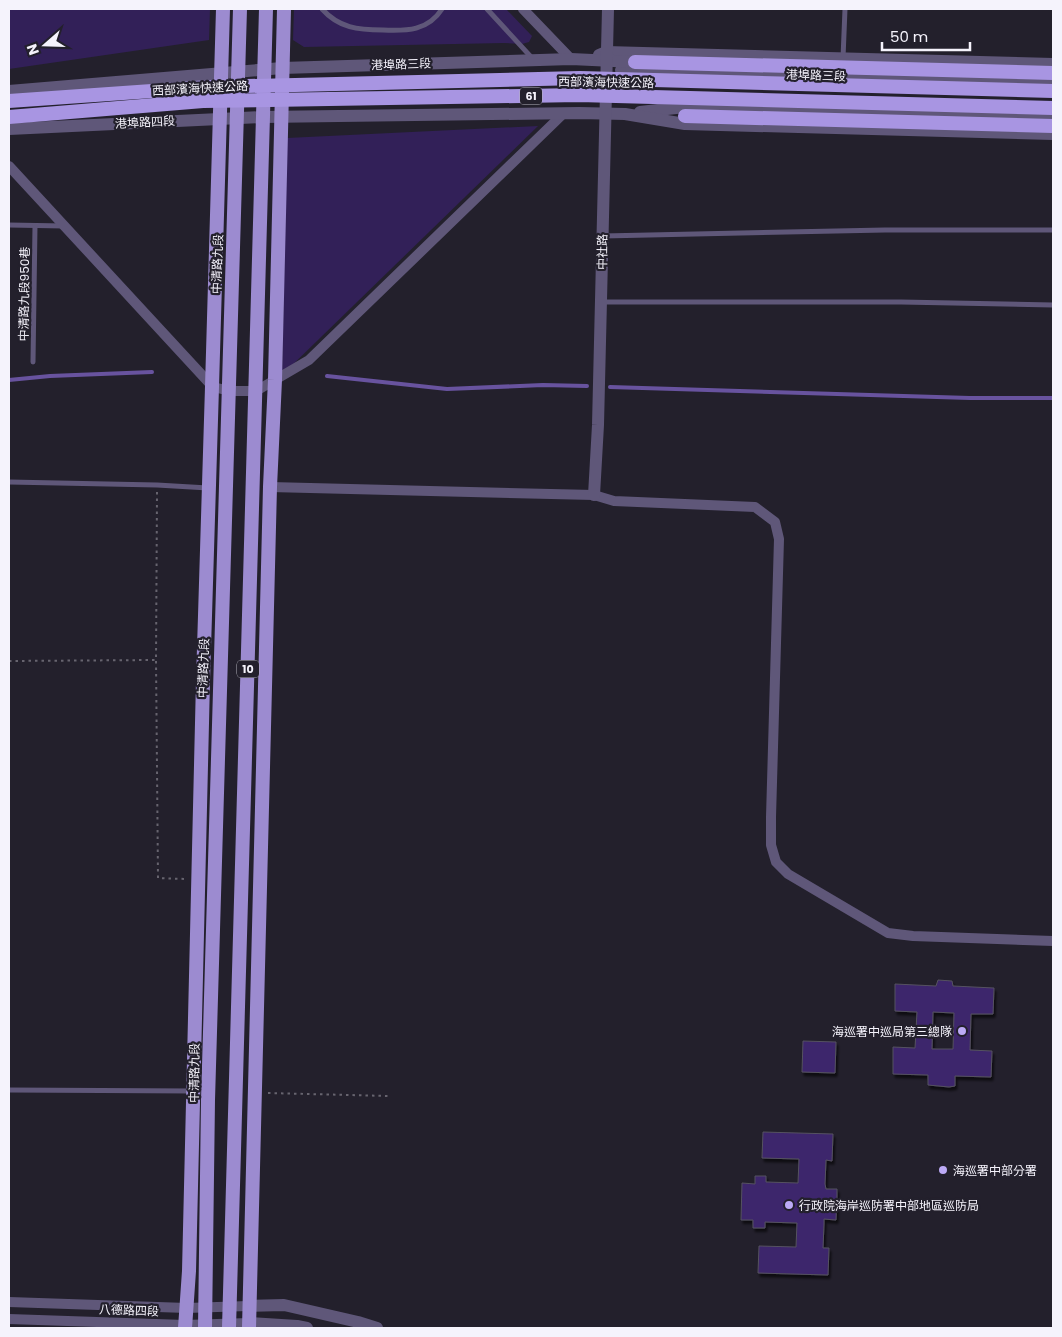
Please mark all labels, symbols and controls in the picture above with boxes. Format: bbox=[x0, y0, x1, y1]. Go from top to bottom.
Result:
north arrow bbox=[20, 20, 70, 70]
scale bar bbox=[882, 20, 970, 52]
text: 50 m bbox=[890, 26, 928, 47]
text: N bbox=[22, 41, 44, 58]
street label: 港埠路三段 bbox=[371, 54, 431, 74]
street label: 港埠路三段 bbox=[786, 65, 846, 85]
street label: 西部濱海快速公路 bbox=[558, 73, 654, 91]
street label: 西部濱海快速公路 bbox=[152, 77, 248, 99]
road number: 61 bbox=[520, 88, 542, 104]
street label: 港埠路四段 bbox=[115, 112, 175, 132]
street label: 中清路九段 bbox=[207, 234, 227, 294]
street label: 中社路 bbox=[593, 234, 611, 270]
street label: 中清路九段950巷 bbox=[15, 247, 33, 341]
street label: 中清路九段 bbox=[193, 638, 213, 698]
road number: 10 bbox=[237, 661, 259, 678]
place label: 海巡署中巡局第三總隊 bbox=[832, 1023, 952, 1040]
marker: 海巡署中巡局第三總隊 bbox=[956, 1025, 968, 1037]
street label: 中清路九段 bbox=[185, 1043, 203, 1103]
place label: 海巡署中部分署 bbox=[953, 1162, 1037, 1179]
marker: 海巡署中部分署 bbox=[937, 1164, 949, 1176]
place label: 行政院海岸巡防署中部地區巡防局 bbox=[799, 1197, 979, 1214]
marker: 行政院海岸巡防署中部地區巡防局 bbox=[783, 1199, 795, 1211]
street label: 八德路四段 bbox=[99, 1300, 159, 1320]

